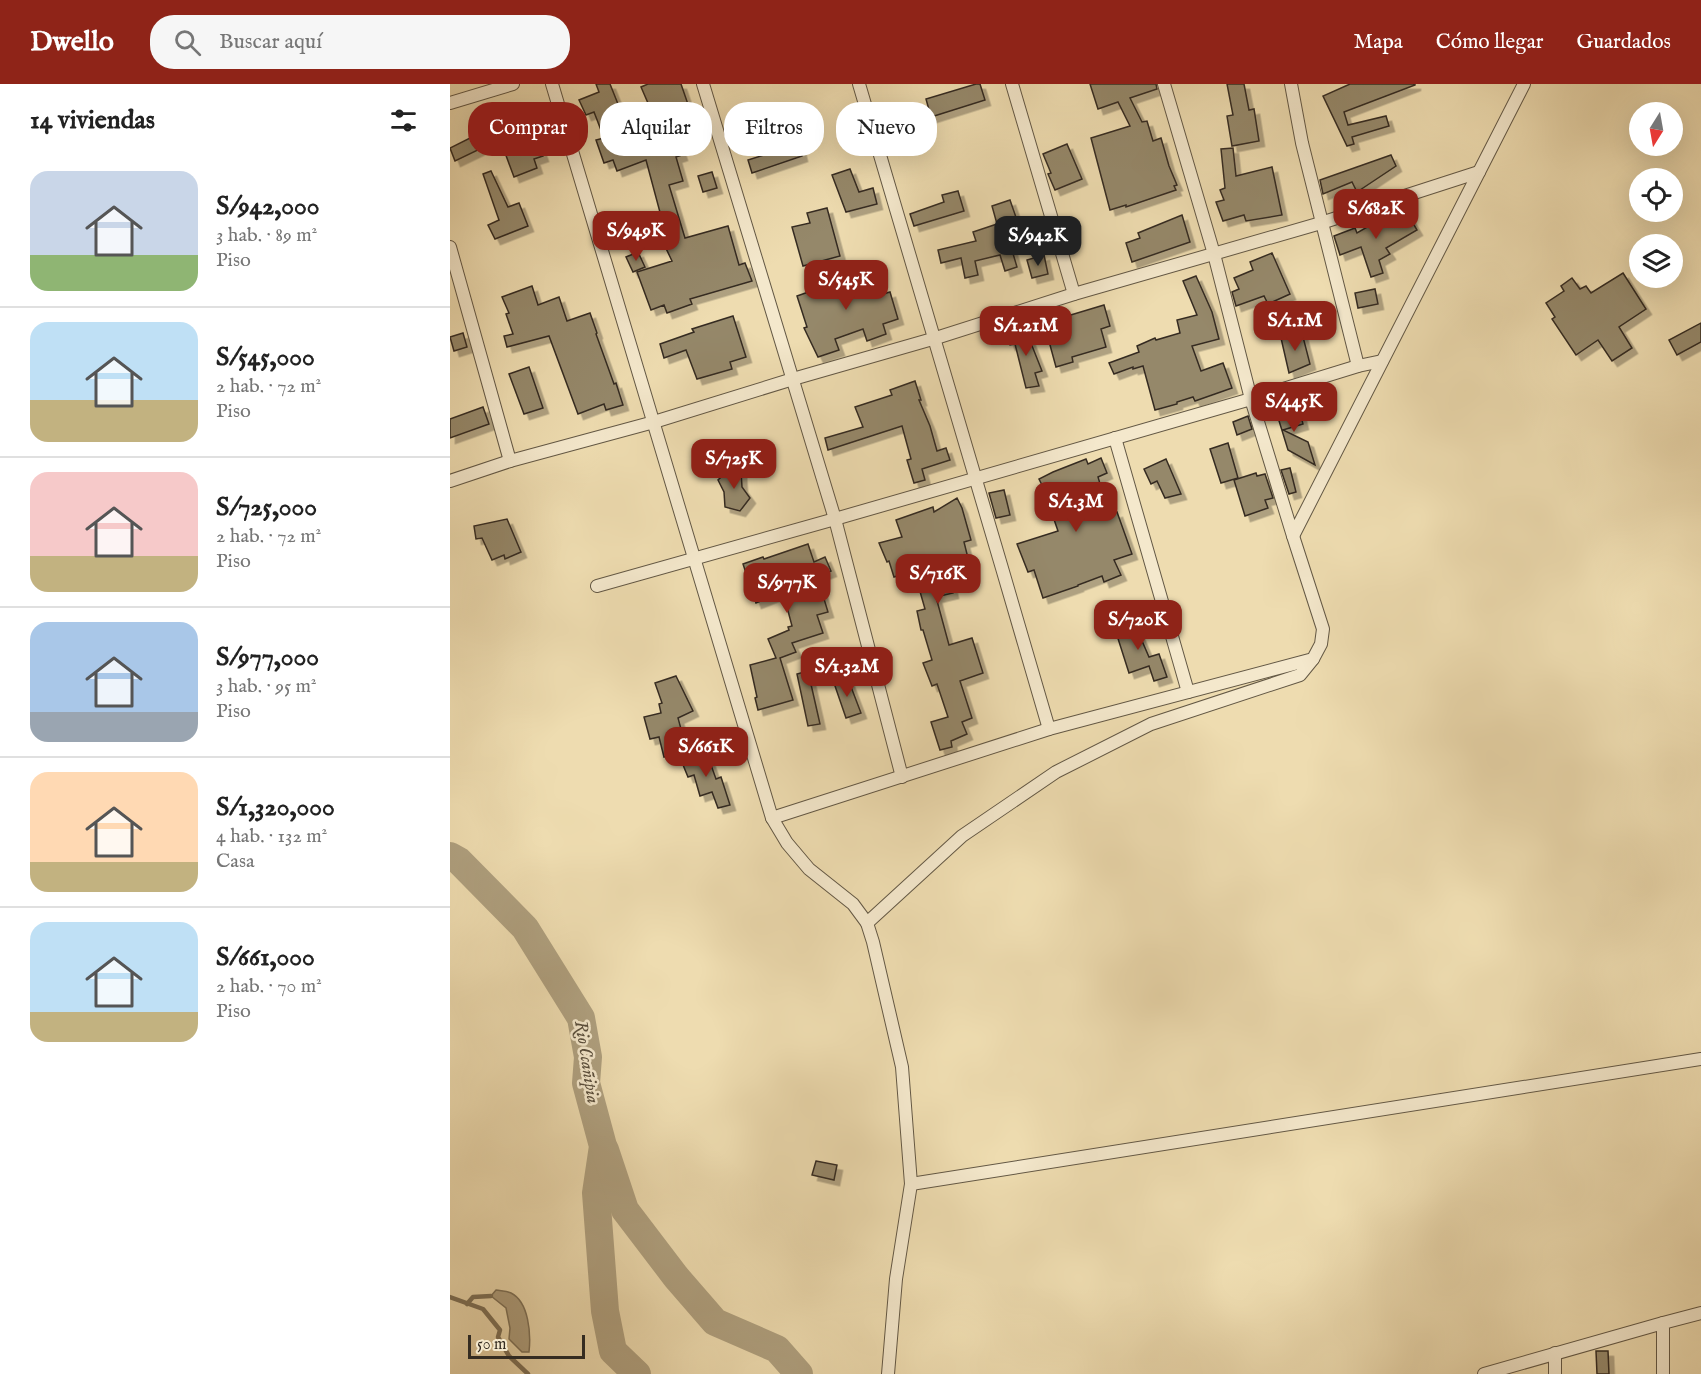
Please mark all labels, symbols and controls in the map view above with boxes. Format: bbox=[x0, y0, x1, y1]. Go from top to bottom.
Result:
search box bbox=[150, 15, 570, 69]
text: Dwello bbox=[30, 25, 114, 60]
icon: search bbox=[171, 26, 204, 59]
text: Buscar aquí bbox=[219, 28, 322, 56]
text: Mapa bbox=[1354, 29, 1403, 56]
text: Cómo llegar bbox=[1436, 29, 1543, 56]
text: Guardados bbox=[1576, 29, 1671, 56]
chip: Comprar bbox=[468, 102, 588, 156]
chip: Alquilar bbox=[600, 102, 712, 156]
chip: Filtros bbox=[724, 102, 824, 156]
chip: Nuevo bbox=[836, 102, 937, 156]
north arrow bbox=[1629, 102, 1683, 156]
map controls bbox=[1629, 102, 1683, 288]
text: 14 viviendas bbox=[30, 104, 155, 137]
icon: filters bbox=[387, 104, 420, 137]
button: locate bbox=[1629, 168, 1683, 222]
pin: S/682K bbox=[1327, 189, 1425, 240]
text: S/942,000 bbox=[216, 190, 320, 223]
icon: home bbox=[78, 195, 150, 267]
text: S/682K bbox=[1347, 196, 1405, 221]
pin: S/949K bbox=[587, 211, 685, 262]
pin: S/942K bbox=[989, 216, 1087, 267]
text: S/949K bbox=[607, 218, 665, 243]
text: 3 hab. · 89 m² bbox=[216, 223, 317, 248]
text: S/942K bbox=[1008, 223, 1068, 248]
button: layers bbox=[1629, 234, 1683, 288]
text: Piso bbox=[216, 248, 251, 273]
pin: S/545K bbox=[797, 260, 895, 311]
text: S/545K bbox=[818, 267, 874, 292]
pin: S/1.1M bbox=[1246, 301, 1344, 352]
pin: S/1.21M bbox=[971, 306, 1081, 357]
text: S/1.1M bbox=[1267, 308, 1323, 333]
text: S/1.21M bbox=[994, 313, 1058, 338]
text: S/545,000 bbox=[216, 341, 315, 374]
icon: home bbox=[78, 346, 150, 418]
text: 2 hab. · 72 m² bbox=[216, 374, 321, 399]
pin: S/445K bbox=[1245, 382, 1343, 433]
text: S/445K bbox=[1265, 389, 1323, 414]
text: Piso bbox=[216, 399, 251, 424]
pin: S/725K bbox=[685, 439, 783, 490]
text: S/725K bbox=[705, 446, 763, 471]
pin: S/1.3M bbox=[1027, 482, 1125, 533]
text: S/1.3M bbox=[1048, 489, 1104, 514]
text: S/725,000 bbox=[216, 491, 317, 524]
icon: home bbox=[78, 496, 150, 568]
text: 2 hab. · 72 m² bbox=[216, 524, 321, 549]
text: Piso bbox=[216, 549, 251, 574]
pin: S/716K bbox=[889, 554, 987, 605]
text: S/716K bbox=[910, 561, 966, 586]
pin: S/977K bbox=[738, 563, 836, 614]
text: S/977K bbox=[758, 570, 816, 595]
pin: S/720K bbox=[1089, 600, 1187, 651]
text: S/720K bbox=[1108, 607, 1168, 632]
text: S/977,000 bbox=[216, 641, 319, 674]
icon: home bbox=[78, 646, 150, 718]
pin: S/1.32M bbox=[792, 647, 902, 698]
text: S/1.32M bbox=[815, 654, 879, 679]
text: 3 hab. · 95 m² bbox=[216, 674, 317, 699]
text: Piso bbox=[216, 699, 251, 724]
pin: S/661K bbox=[657, 727, 755, 778]
text: S/661K bbox=[678, 734, 734, 759]
text: S/1,320,000 bbox=[216, 791, 335, 824]
icon: home bbox=[78, 796, 150, 868]
text: 4 hab. · 132 m² bbox=[216, 824, 327, 849]
text: Casa bbox=[216, 849, 255, 874]
text: S/661,000 bbox=[216, 941, 315, 974]
icon: home bbox=[78, 946, 150, 1018]
text: 2 hab. · 70 m² bbox=[216, 974, 322, 999]
text: Piso bbox=[216, 999, 251, 1024]
water label: Rio Ccañipia bbox=[568, 1019, 604, 1105]
scale bar bbox=[468, 1332, 585, 1360]
text: 50 m bbox=[477, 1335, 506, 1355]

